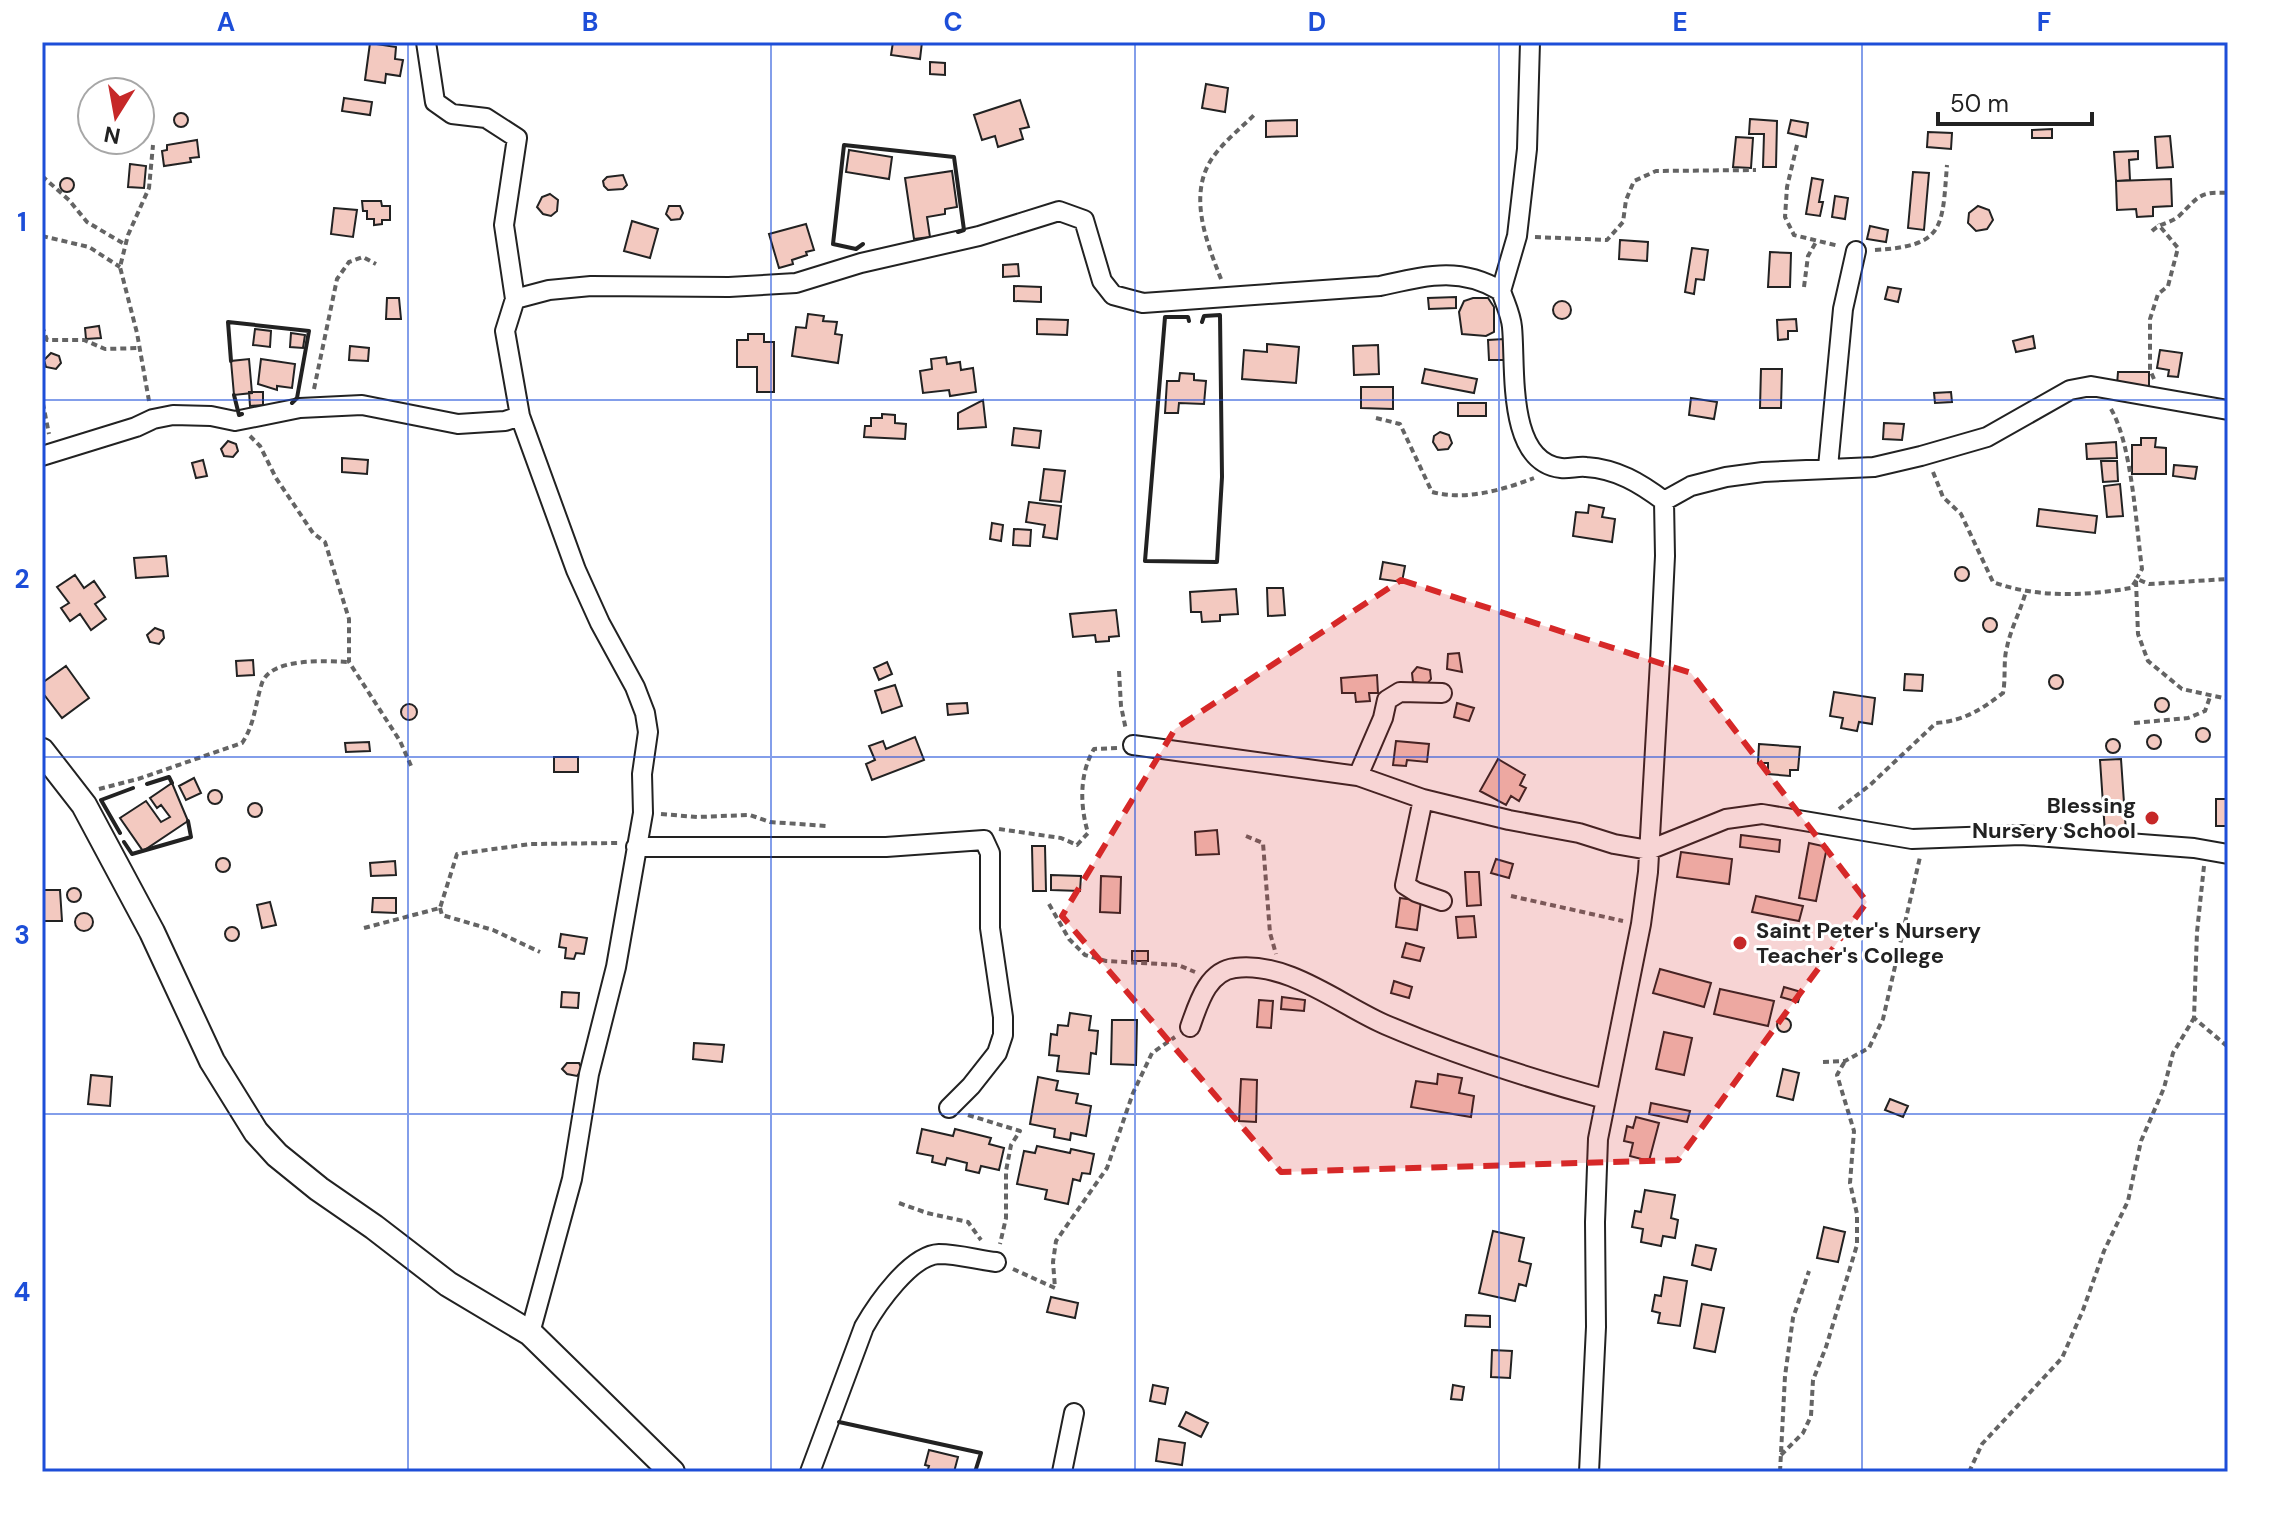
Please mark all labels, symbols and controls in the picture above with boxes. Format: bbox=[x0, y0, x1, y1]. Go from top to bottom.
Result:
text: A bbox=[217, 5, 235, 39]
text: B bbox=[582, 5, 598, 39]
text: C bbox=[943, 5, 963, 39]
text: D bbox=[1308, 5, 1326, 39]
text: E bbox=[1672, 5, 1688, 39]
text: F bbox=[2037, 5, 2051, 39]
north arrow bbox=[76, 76, 156, 156]
scale bar bbox=[1938, 76, 2092, 126]
text: 50 m bbox=[1950, 88, 2009, 119]
text: N bbox=[102, 119, 123, 151]
text: 1 bbox=[17, 205, 27, 239]
text: 2 bbox=[14, 562, 30, 596]
place label: Blessing Nursery School bbox=[1972, 791, 2136, 845]
marker: Blessing Nursery School bbox=[2143, 809, 2161, 827]
place label: Saint Peter's Nursery Teacher's College bbox=[1756, 916, 1981, 970]
text: 3 bbox=[14, 918, 30, 952]
marker: Saint Peter's Nursery Teacher's College bbox=[1731, 934, 1749, 952]
text: 4 bbox=[14, 1275, 30, 1309]

